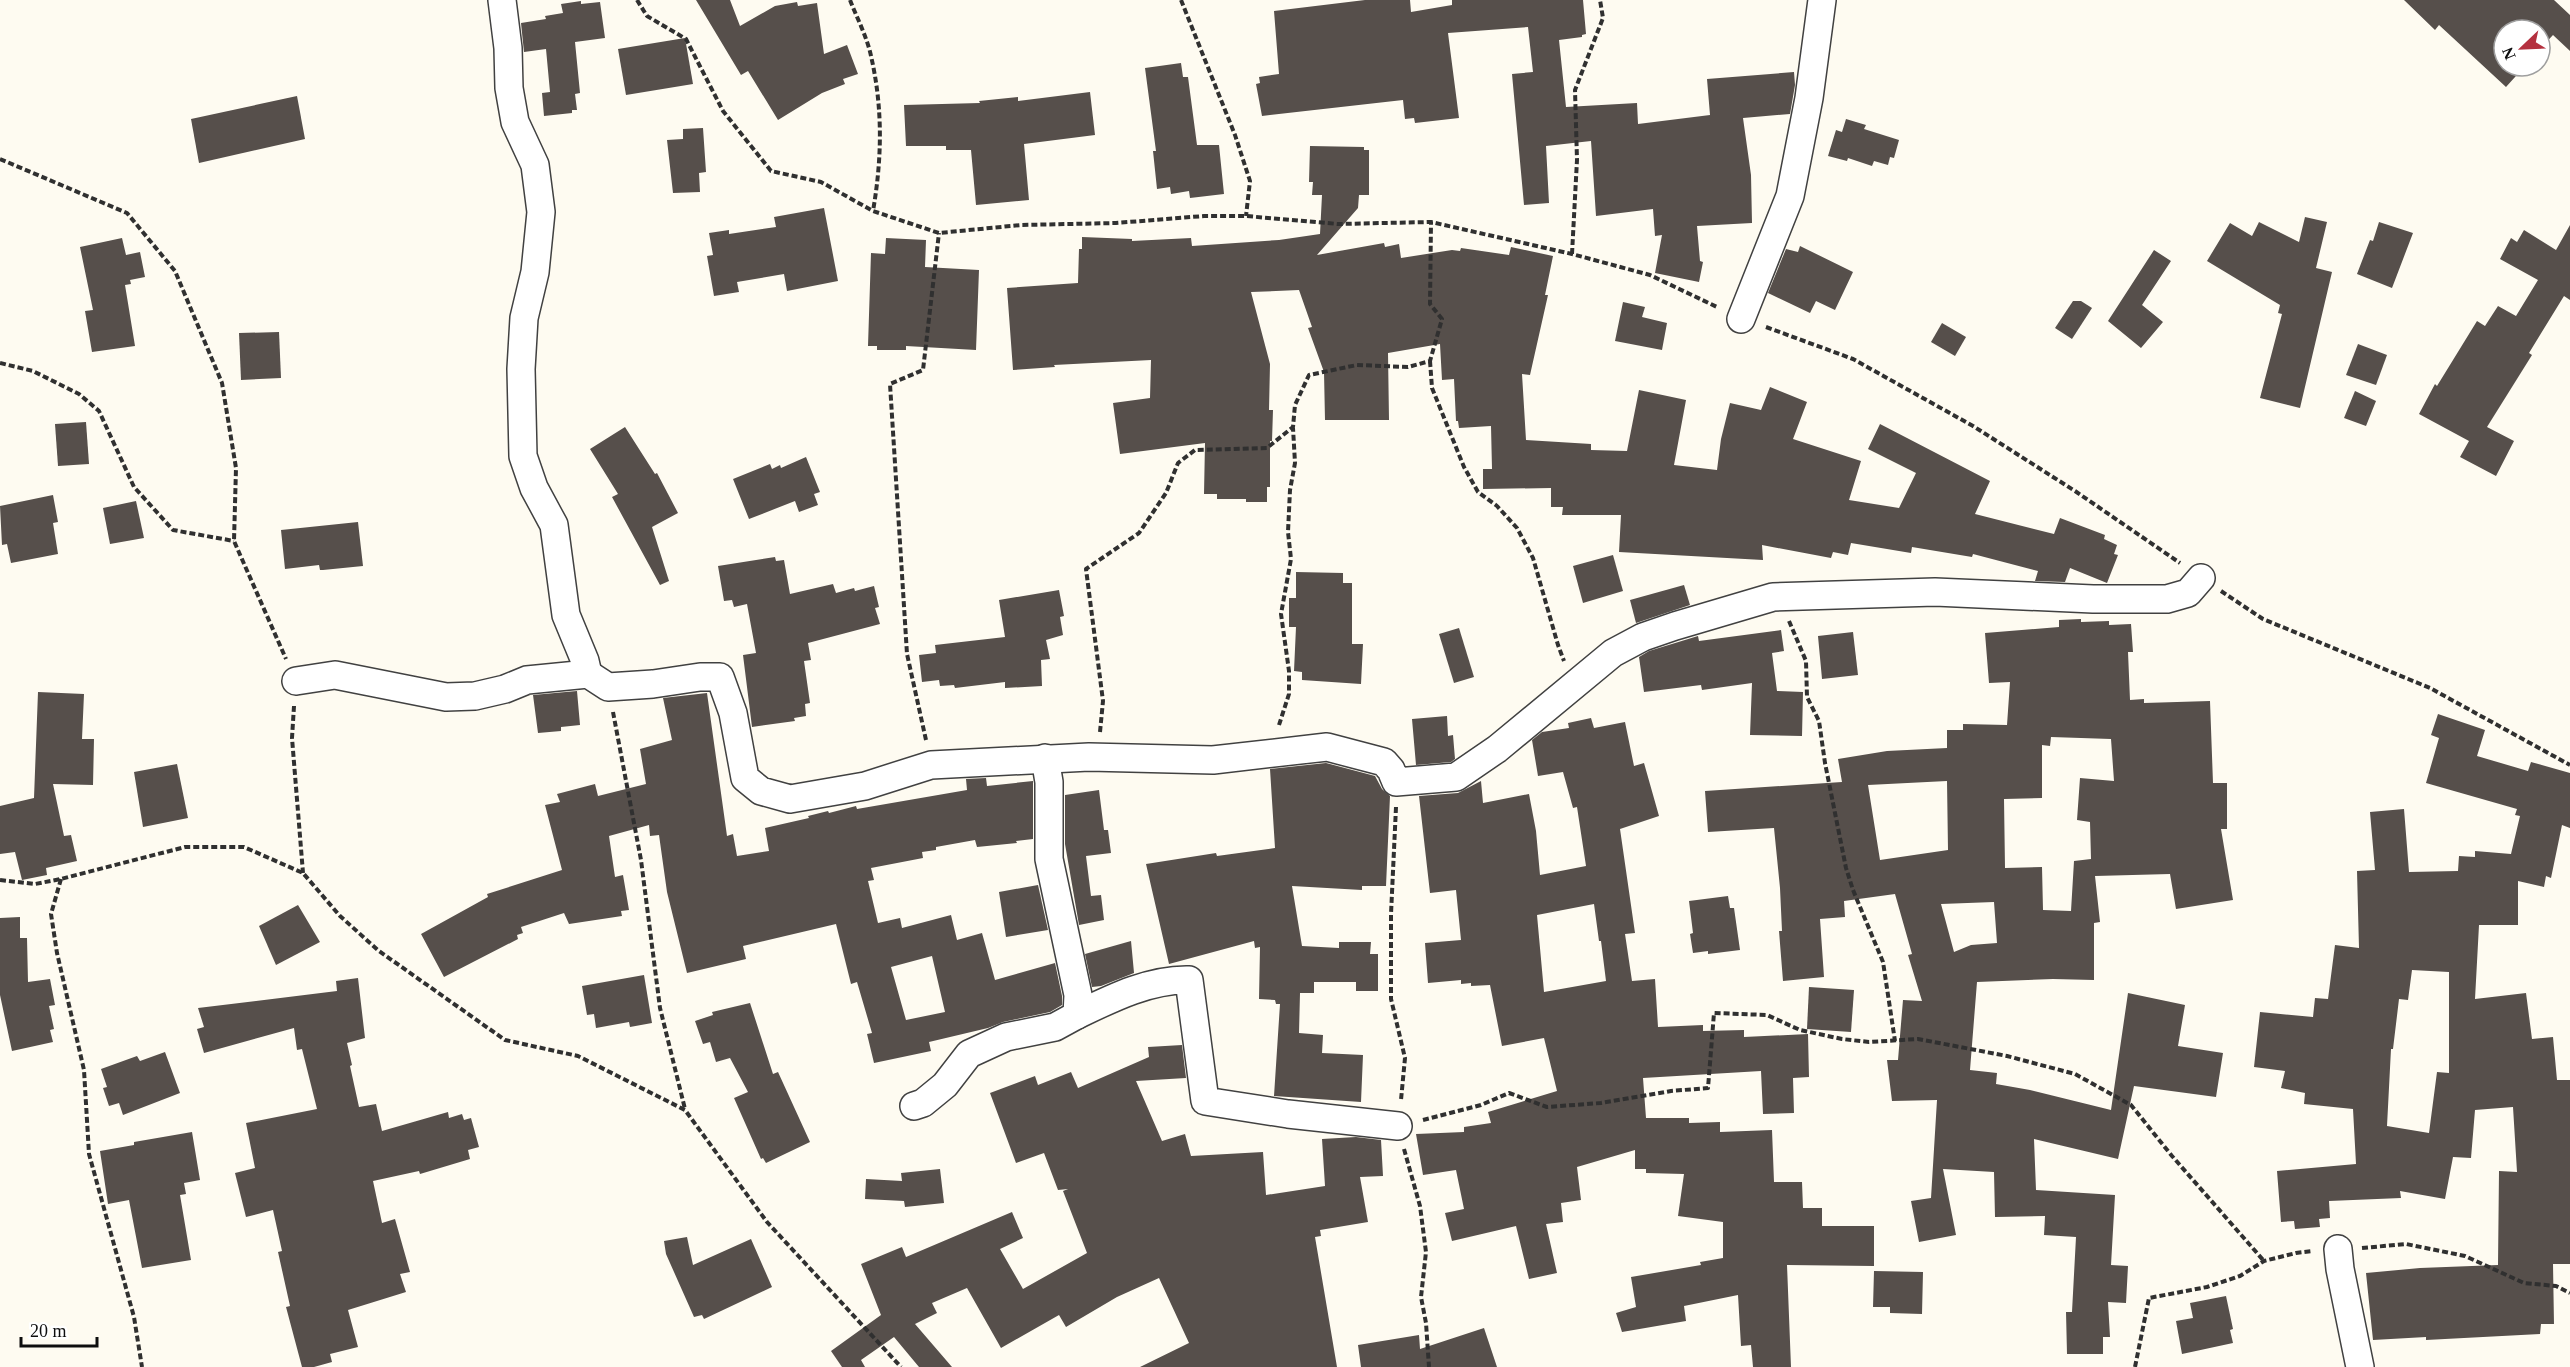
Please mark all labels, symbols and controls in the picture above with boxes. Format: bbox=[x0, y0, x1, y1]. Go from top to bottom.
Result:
north arrow bbox=[2492, 18, 2552, 78]
text: N bbox=[2498, 45, 2519, 62]
scale bar bbox=[21, 1310, 98, 1348]
text: 20 m bbox=[30, 1321, 67, 1341]

